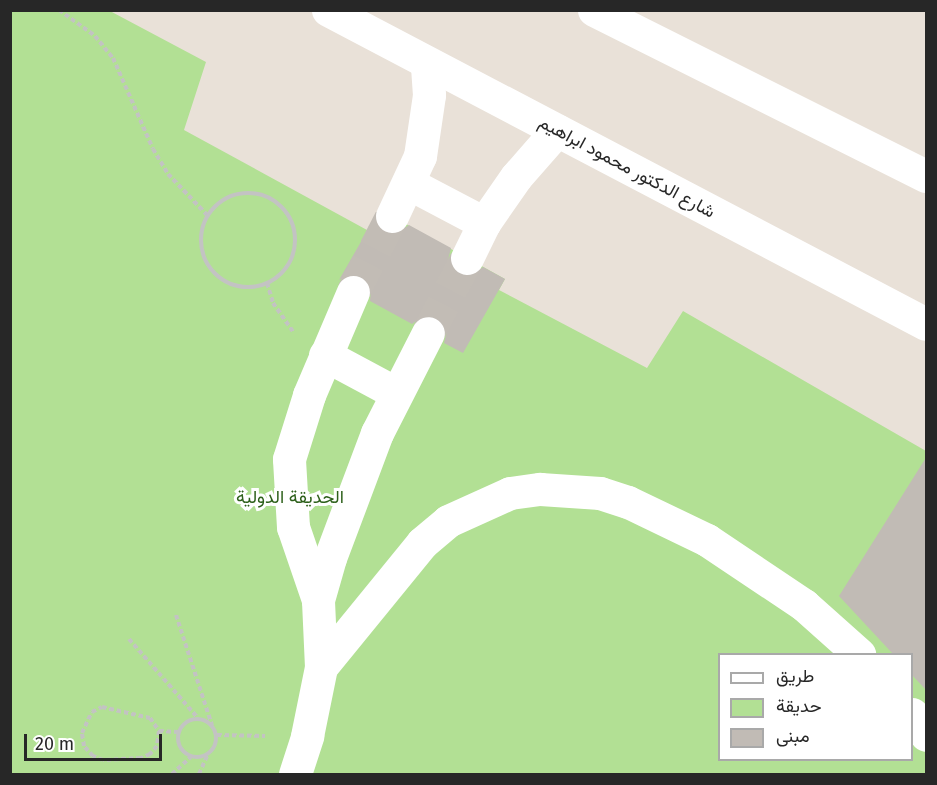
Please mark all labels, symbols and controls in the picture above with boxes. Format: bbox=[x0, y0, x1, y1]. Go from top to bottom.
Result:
street label: شارع الدكتور محمود ابراهيم bbox=[535, 111, 719, 223]
park label: الحديقة الدولية bbox=[236, 486, 344, 508]
legend bbox=[718, 653, 913, 761]
text: طريق bbox=[776, 665, 814, 687]
text: حديقة bbox=[776, 695, 822, 717]
scale bar bbox=[27, 722, 165, 760]
text: مبنى bbox=[776, 725, 810, 747]
text: 20 m bbox=[35, 733, 74, 755]

